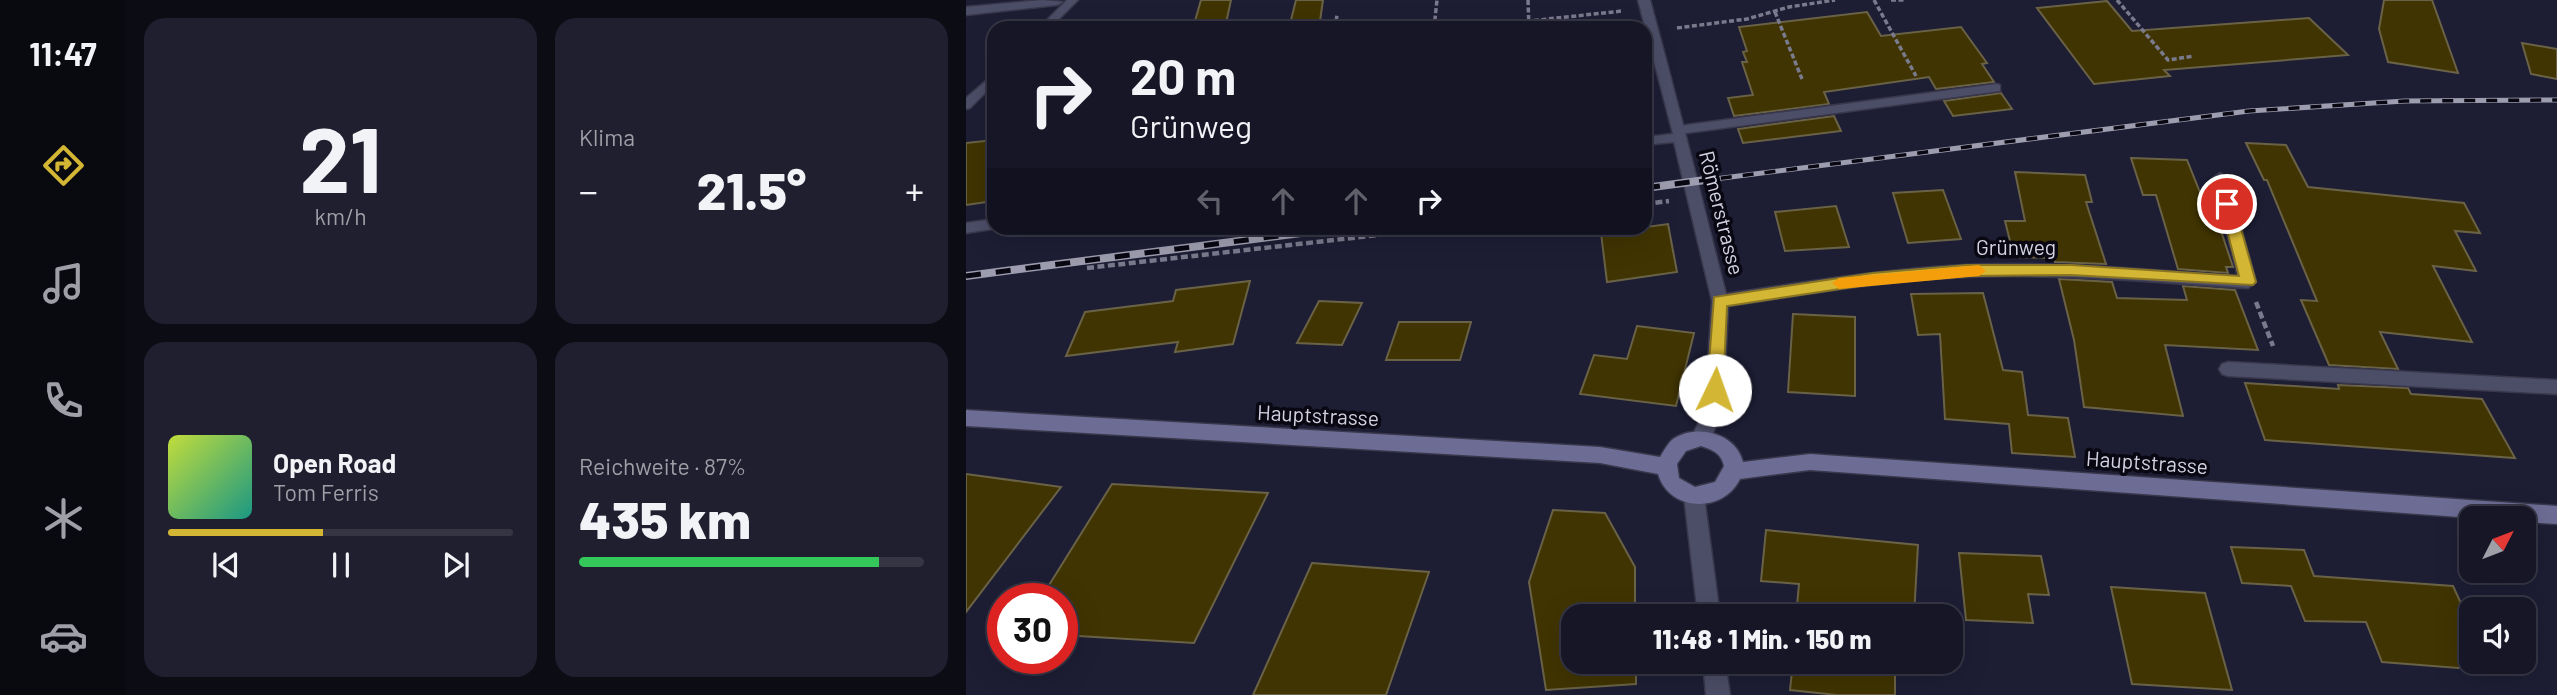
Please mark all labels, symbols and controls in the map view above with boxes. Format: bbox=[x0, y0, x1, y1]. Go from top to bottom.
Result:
text: 11:47 bbox=[29, 34, 97, 72]
text: 20 m bbox=[1130, 46, 1236, 105]
icon: right bbox=[1015, 49, 1106, 140]
text: 21 bbox=[299, 102, 382, 211]
text: Grünweg bbox=[1130, 106, 1252, 144]
text: Klima bbox=[579, 123, 635, 151]
icon: directions bbox=[39, 141, 88, 190]
street label: Römerstrasse bbox=[1695, 148, 1750, 277]
text: 21.5° bbox=[697, 158, 806, 220]
text: − bbox=[579, 167, 598, 213]
text: + bbox=[905, 167, 924, 213]
pin bbox=[2197, 174, 2257, 234]
icon: left bbox=[1191, 182, 1229, 220]
icon: ahead bbox=[1264, 182, 1302, 220]
icon: ahead bbox=[1337, 182, 1375, 220]
icon: right bbox=[1410, 182, 1448, 220]
icon: arrive bbox=[2208, 185, 2246, 223]
text: km/h bbox=[314, 202, 367, 230]
street label: Grünweg bbox=[1976, 234, 2056, 259]
icon: music bbox=[39, 259, 88, 308]
position arrow bbox=[1678, 353, 1752, 427]
icon: phone bbox=[39, 376, 88, 425]
street label: Hauptstrasse bbox=[1256, 399, 1380, 430]
street label: Hauptstrasse bbox=[2085, 445, 2209, 478]
text: Open Road bbox=[273, 447, 396, 478]
text: Reichweite · 87% bbox=[579, 452, 746, 480]
text: Tom Ferris bbox=[273, 478, 379, 506]
text: 435 km bbox=[579, 487, 751, 549]
icon: climate bbox=[39, 494, 88, 543]
north arrow bbox=[2459, 506, 2536, 583]
map controls bbox=[2459, 506, 2536, 674]
icon: previous bbox=[207, 546, 245, 584]
icon: pause bbox=[322, 546, 360, 584]
icon: next bbox=[437, 546, 475, 584]
speed limit sign: 30 bbox=[987, 583, 1078, 674]
button: sound bbox=[2459, 597, 2536, 674]
icon: car bbox=[39, 612, 88, 661]
text: 11:48 · 1 Min. · 150 m bbox=[1653, 623, 1871, 654]

